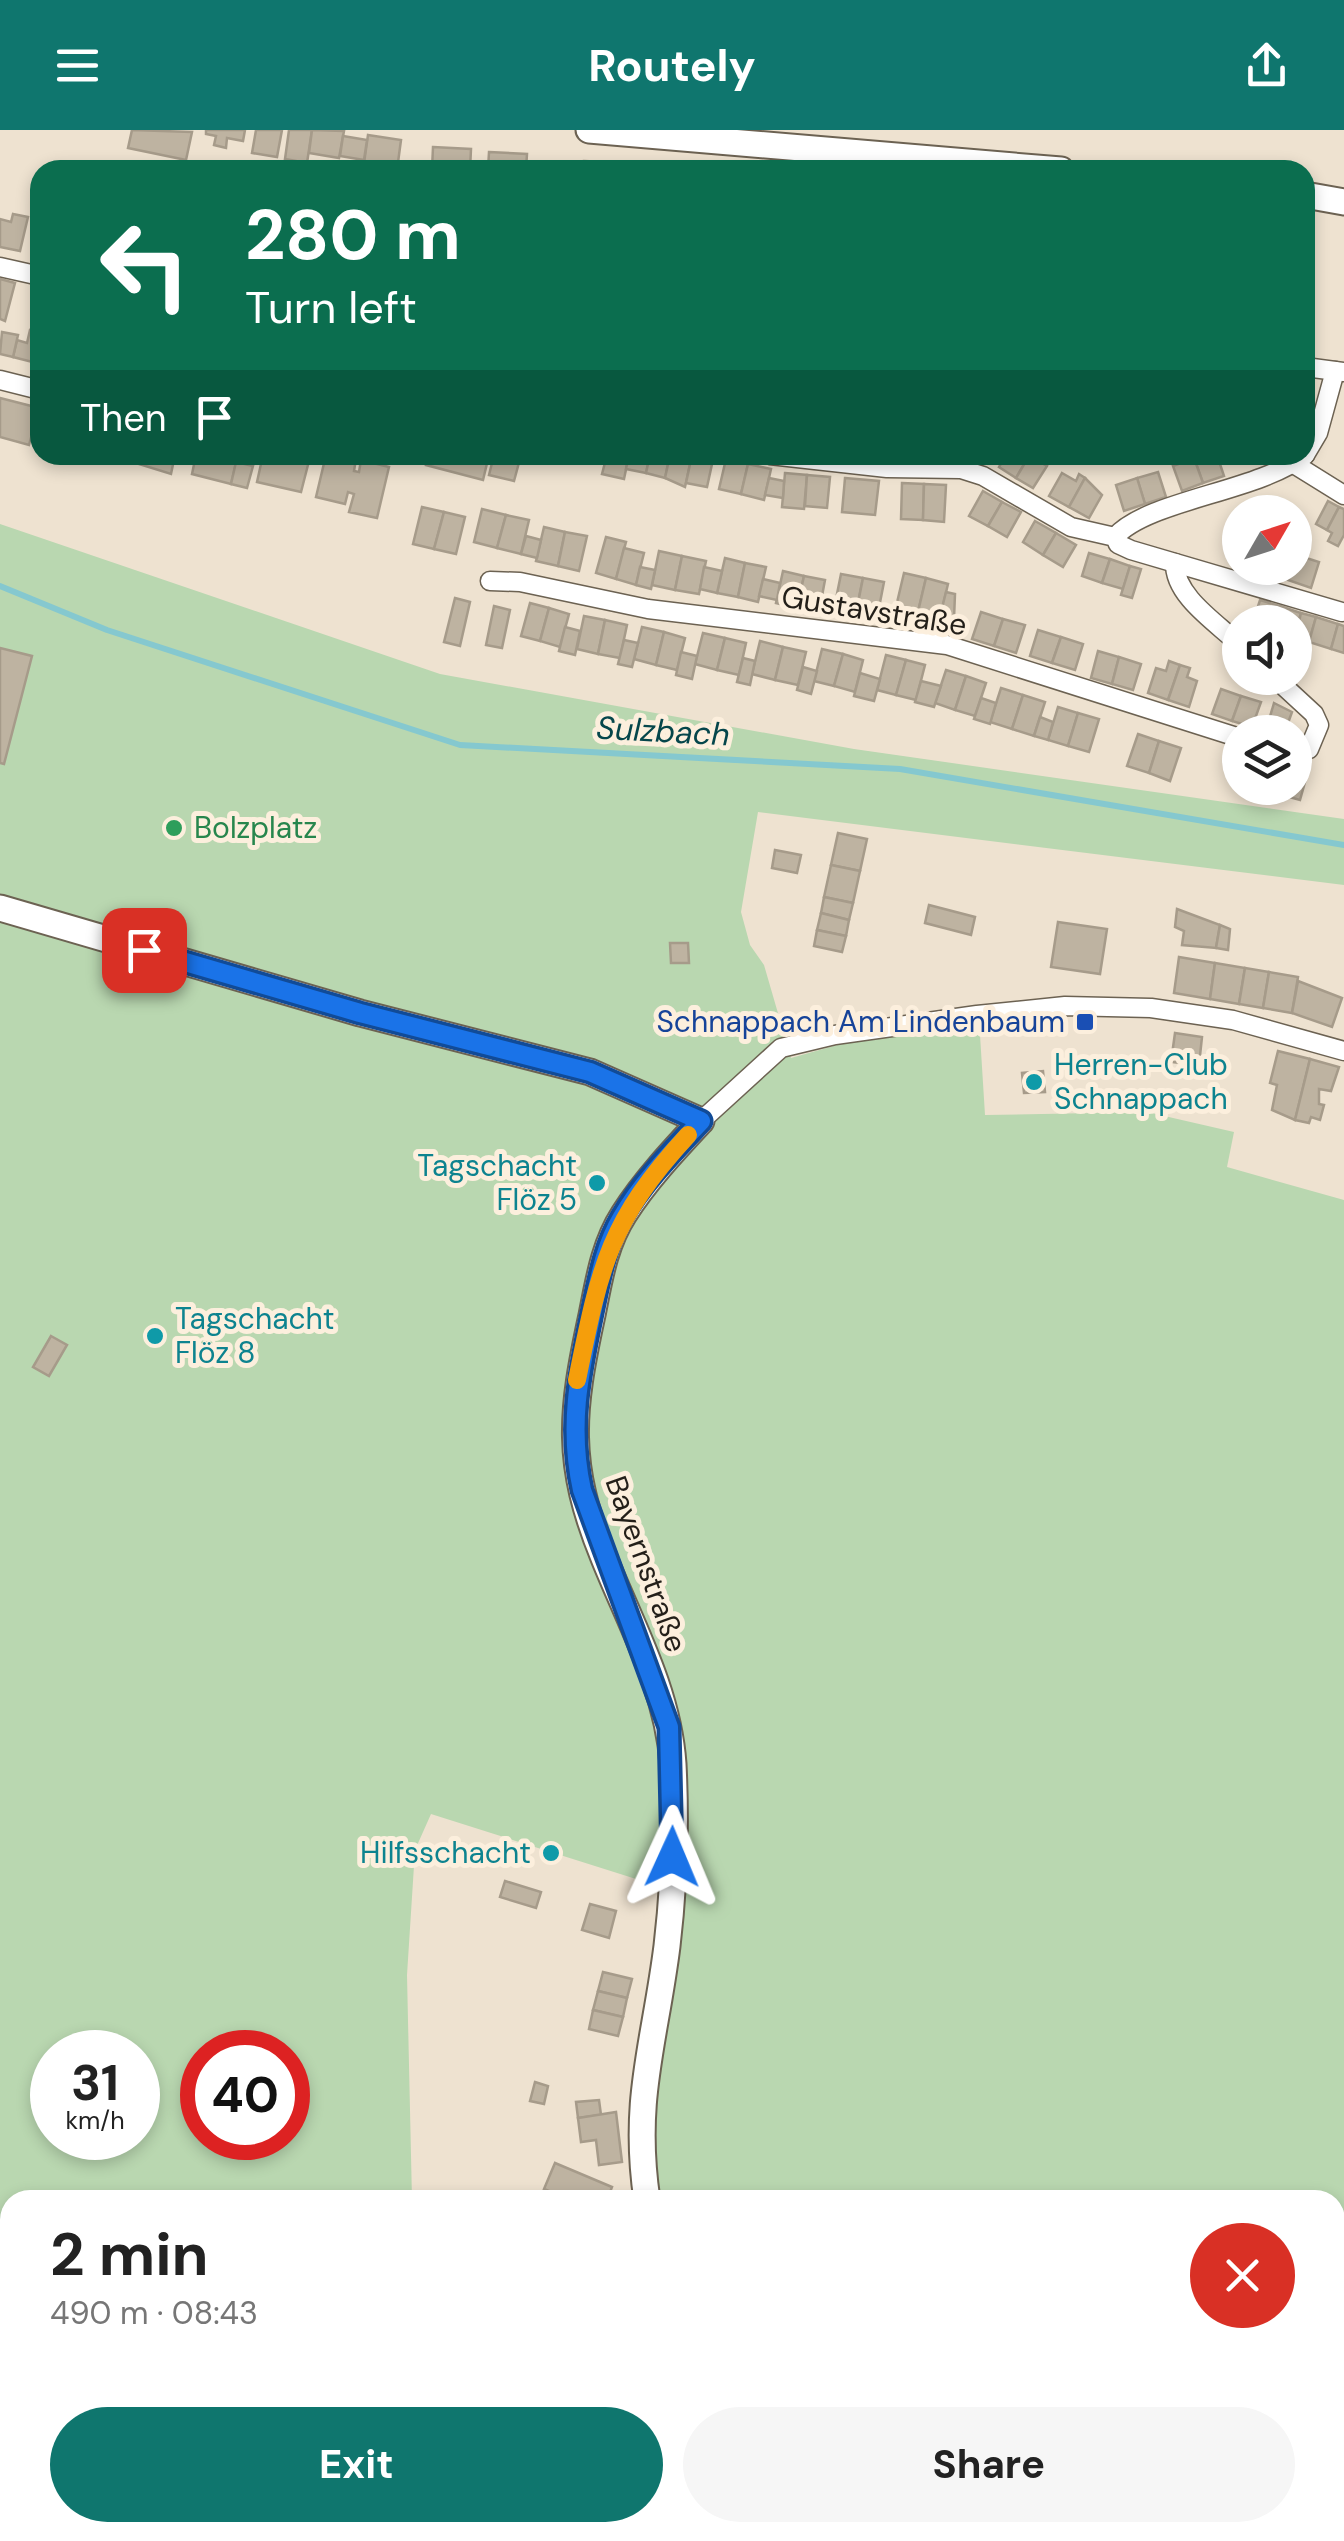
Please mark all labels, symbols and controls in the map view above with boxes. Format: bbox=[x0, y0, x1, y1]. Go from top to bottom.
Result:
text: Routely bbox=[588, 36, 756, 95]
icon: menu bbox=[50, 38, 105, 93]
icon: share bbox=[1239, 38, 1294, 93]
text: 280 m bbox=[245, 190, 461, 281]
icon: left bbox=[80, 200, 210, 330]
text: Turn left bbox=[245, 278, 417, 337]
icon: arrive bbox=[187, 390, 242, 445]
text: Then bbox=[80, 393, 167, 443]
north arrow bbox=[1222, 495, 1312, 585]
map controls bbox=[1222, 495, 1312, 805]
street label: Gustavstraße bbox=[779, 577, 969, 644]
button: sound bbox=[1222, 605, 1312, 695]
water label: Sulzbach bbox=[595, 707, 731, 755]
button: layers bbox=[1222, 715, 1312, 805]
place label: Bolzplatz bbox=[194, 808, 317, 847]
marker: Bolzplatz bbox=[163, 817, 185, 839]
pin bbox=[102, 908, 187, 993]
icon: arrive bbox=[117, 923, 172, 978]
place label: Schnappach Am Lindenbaum bbox=[656, 1002, 1065, 1041]
marker: Schnappach Am Lindenbaum bbox=[1074, 1011, 1096, 1033]
place label: Herren-Club Schnappach bbox=[1054, 1045, 1228, 1118]
marker: Herren-Club Schnappach bbox=[1023, 1071, 1045, 1093]
place label: Tagschacht Flöz 5 bbox=[417, 1146, 577, 1219]
marker: Tagschacht Flöz 5 bbox=[586, 1172, 608, 1194]
place label: Tagschacht Flöz 8 bbox=[175, 1299, 335, 1372]
marker: Tagschacht Flöz 8 bbox=[144, 1325, 166, 1347]
street label: Bayernstraße bbox=[597, 1470, 696, 1657]
position arrow bbox=[620, 1805, 724, 1909]
place label: Hilfsschacht bbox=[360, 1833, 531, 1872]
marker: Hilfsschacht bbox=[540, 1842, 562, 1864]
speed limit sign: 40 bbox=[180, 2030, 310, 2160]
text: 31 bbox=[71, 2050, 119, 2116]
text: km/h bbox=[65, 2104, 125, 2137]
text: 2 min bbox=[50, 2215, 209, 2294]
button: close bbox=[1190, 2223, 1295, 2328]
text: 490 m · 08:43 bbox=[50, 2292, 258, 2334]
button: Exit bbox=[50, 2407, 663, 2522]
button: Share bbox=[683, 2407, 1295, 2522]

